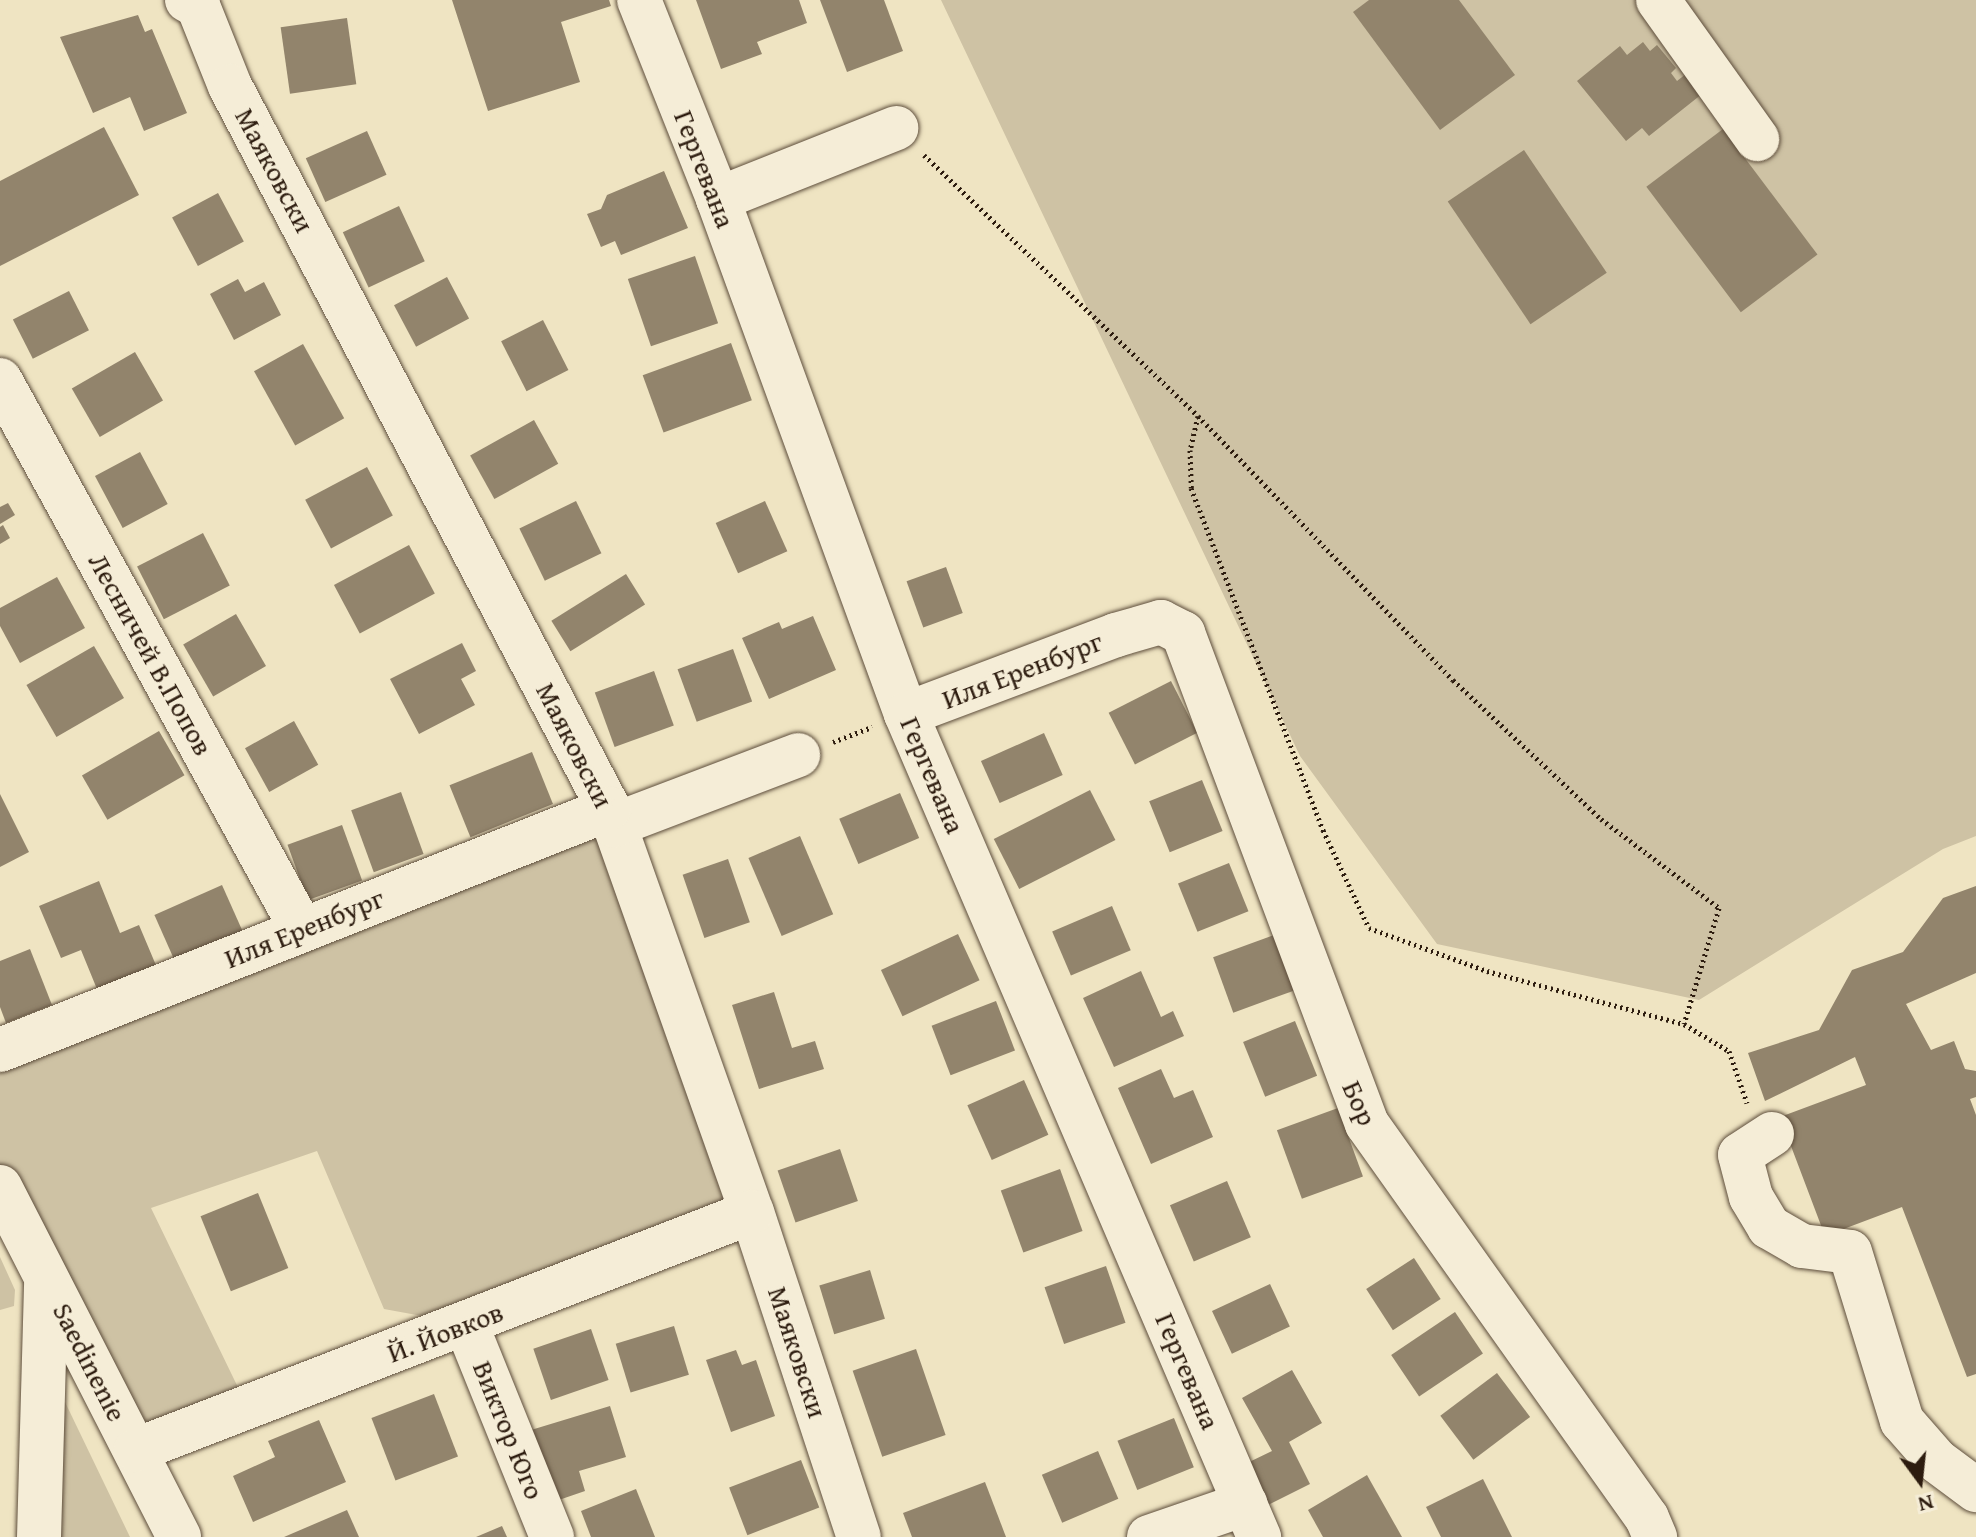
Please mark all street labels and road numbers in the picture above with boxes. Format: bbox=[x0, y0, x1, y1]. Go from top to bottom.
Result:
street label: Маяковски bbox=[228, 102, 322, 238]
street label: Гергевана bbox=[667, 105, 743, 233]
street label: Лесничей В.Попов bbox=[82, 547, 220, 761]
street label: Иля Еренбург bbox=[937, 624, 1107, 716]
street label: Маяковски bbox=[529, 677, 621, 813]
street label: Гергевана bbox=[893, 712, 973, 838]
street label: Иля Еренбург bbox=[219, 881, 389, 975]
street label: Бор bbox=[1335, 1075, 1385, 1131]
street label: Маяковски bbox=[761, 1282, 835, 1422]
street label: Й. Йовков bbox=[382, 1295, 508, 1369]
street label: Saedinenie bbox=[46, 1297, 134, 1427]
street label: Гергевана bbox=[1148, 1308, 1228, 1434]
street label: Виктор Юго bbox=[466, 1356, 552, 1504]

